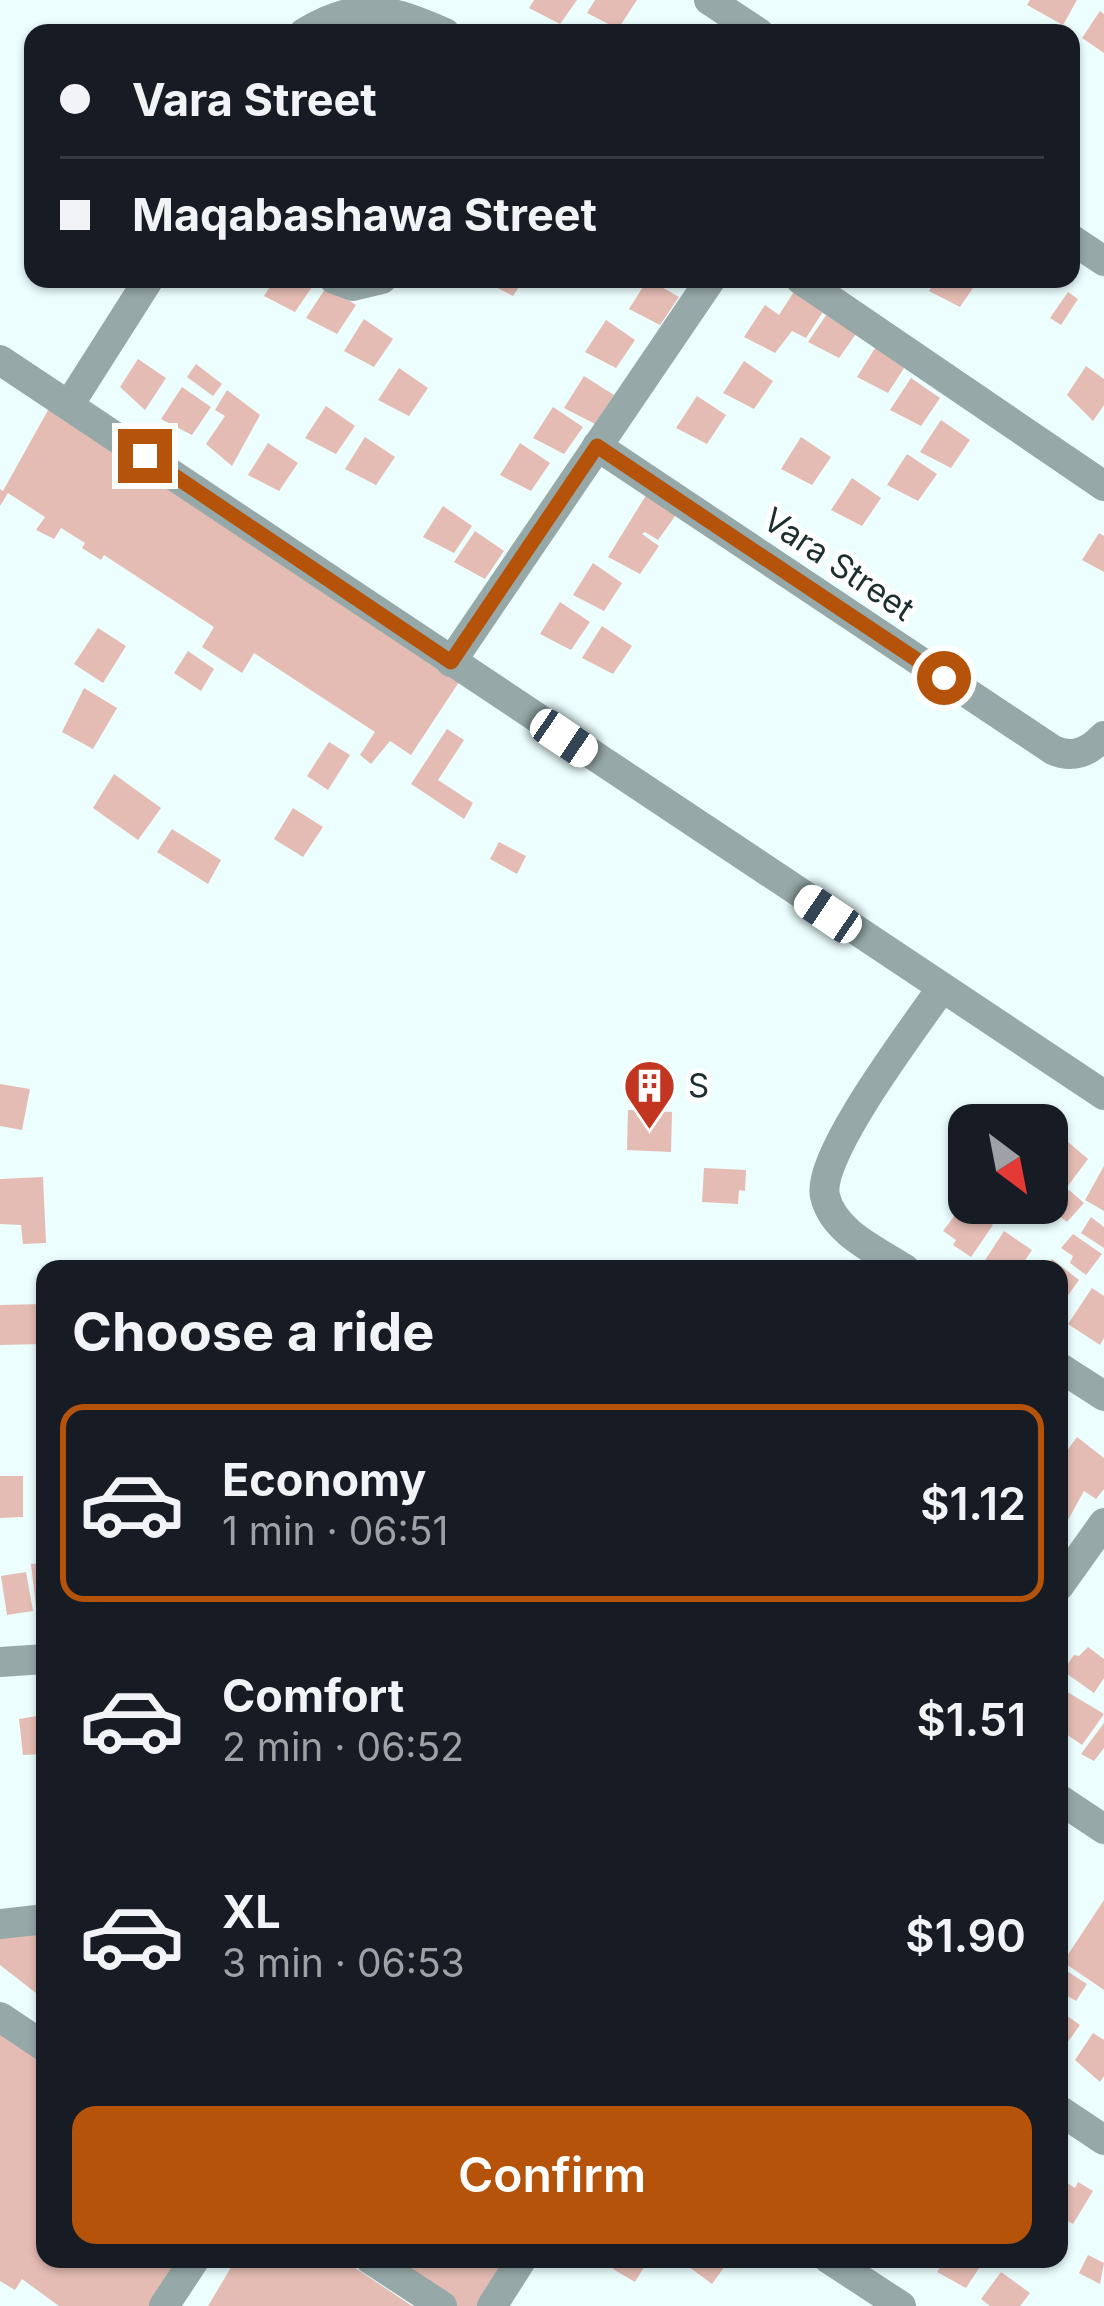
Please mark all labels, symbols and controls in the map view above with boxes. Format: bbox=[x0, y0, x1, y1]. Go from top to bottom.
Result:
text: Vara Street bbox=[132, 72, 377, 127]
text: Maqabashawa Street bbox=[132, 187, 597, 242]
route end bbox=[118, 429, 172, 483]
street label: Vara Street bbox=[756, 499, 922, 629]
route start bbox=[917, 651, 971, 705]
car bbox=[524, 703, 604, 773]
car bbox=[788, 879, 868, 949]
building icon: S bbox=[621, 1057, 677, 1131]
place label: S bbox=[688, 1065, 709, 1105]
north arrow bbox=[948, 1104, 1068, 1224]
map controls bbox=[948, 1104, 1068, 1224]
text: Choose a ride bbox=[72, 1299, 434, 1364]
icon: car bbox=[78, 1449, 186, 1557]
text: Economy bbox=[222, 1452, 426, 1507]
text: $1.12 bbox=[920, 1476, 1026, 1531]
text: 1 min · 06:51 bbox=[222, 1507, 448, 1554]
icon: car bbox=[78, 1665, 186, 1773]
text: Comfort bbox=[222, 1668, 404, 1723]
text: $1.51 bbox=[916, 1692, 1026, 1747]
text: 2 min · 06:52 bbox=[222, 1723, 464, 1770]
icon: car bbox=[78, 1881, 186, 1989]
text: XL bbox=[222, 1884, 281, 1939]
text: $1.90 bbox=[905, 1908, 1026, 1963]
text: 3 min · 06:53 bbox=[222, 1939, 465, 1986]
button: Confirm bbox=[72, 2106, 1032, 2244]

